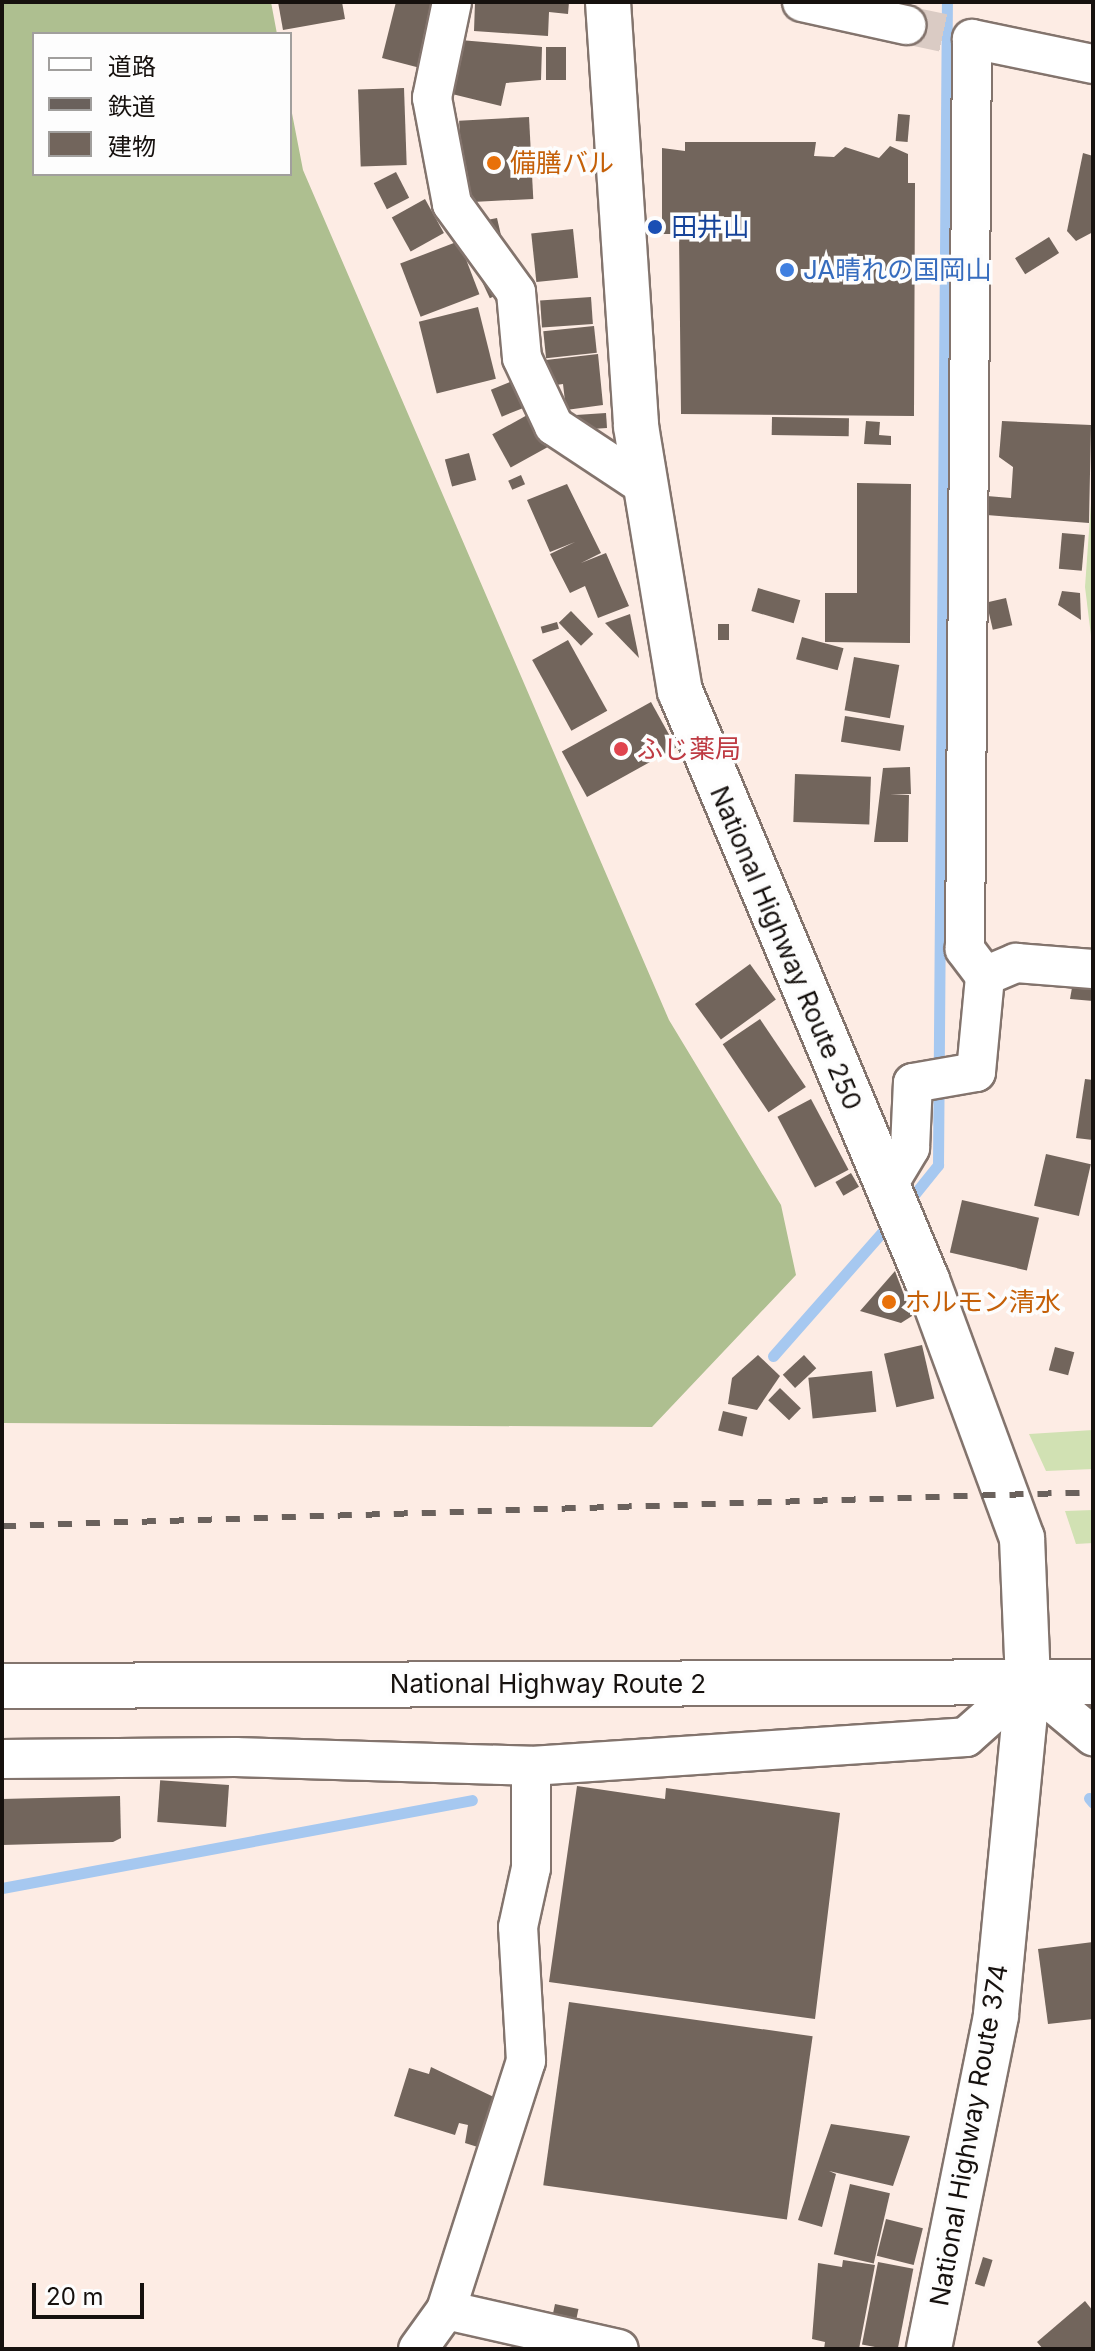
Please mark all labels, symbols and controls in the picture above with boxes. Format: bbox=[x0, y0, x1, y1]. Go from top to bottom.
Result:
legend bbox=[32, 32, 292, 176]
text: 道路 bbox=[108, 52, 156, 81]
text: 鉄道 bbox=[108, 92, 156, 121]
text: 建物 bbox=[108, 132, 156, 161]
place label: 備膳バル bbox=[510, 147, 614, 179]
marker: 備膳バル bbox=[485, 154, 503, 172]
place label: 田井山 bbox=[671, 211, 749, 243]
marker: 田井山 bbox=[646, 218, 664, 236]
place label: JA晴れの国岡山 bbox=[803, 254, 991, 286]
marker: JA晴れの国岡山 bbox=[778, 261, 796, 279]
place label: ふじ薬局 bbox=[637, 733, 741, 765]
marker: ふじ薬局 bbox=[612, 740, 630, 758]
street label: National Highway Route 250 bbox=[704, 781, 868, 1115]
place label: ホルモン清水 bbox=[905, 1286, 1061, 1318]
marker: ホルモン清水 bbox=[880, 1293, 898, 1311]
street label: National Highway Route 2 bbox=[390, 1668, 706, 1700]
street label: National Highway Route 374 bbox=[924, 1962, 1014, 2308]
scale bar bbox=[36, 2267, 148, 2317]
text: 20 m bbox=[46, 2282, 104, 2311]

